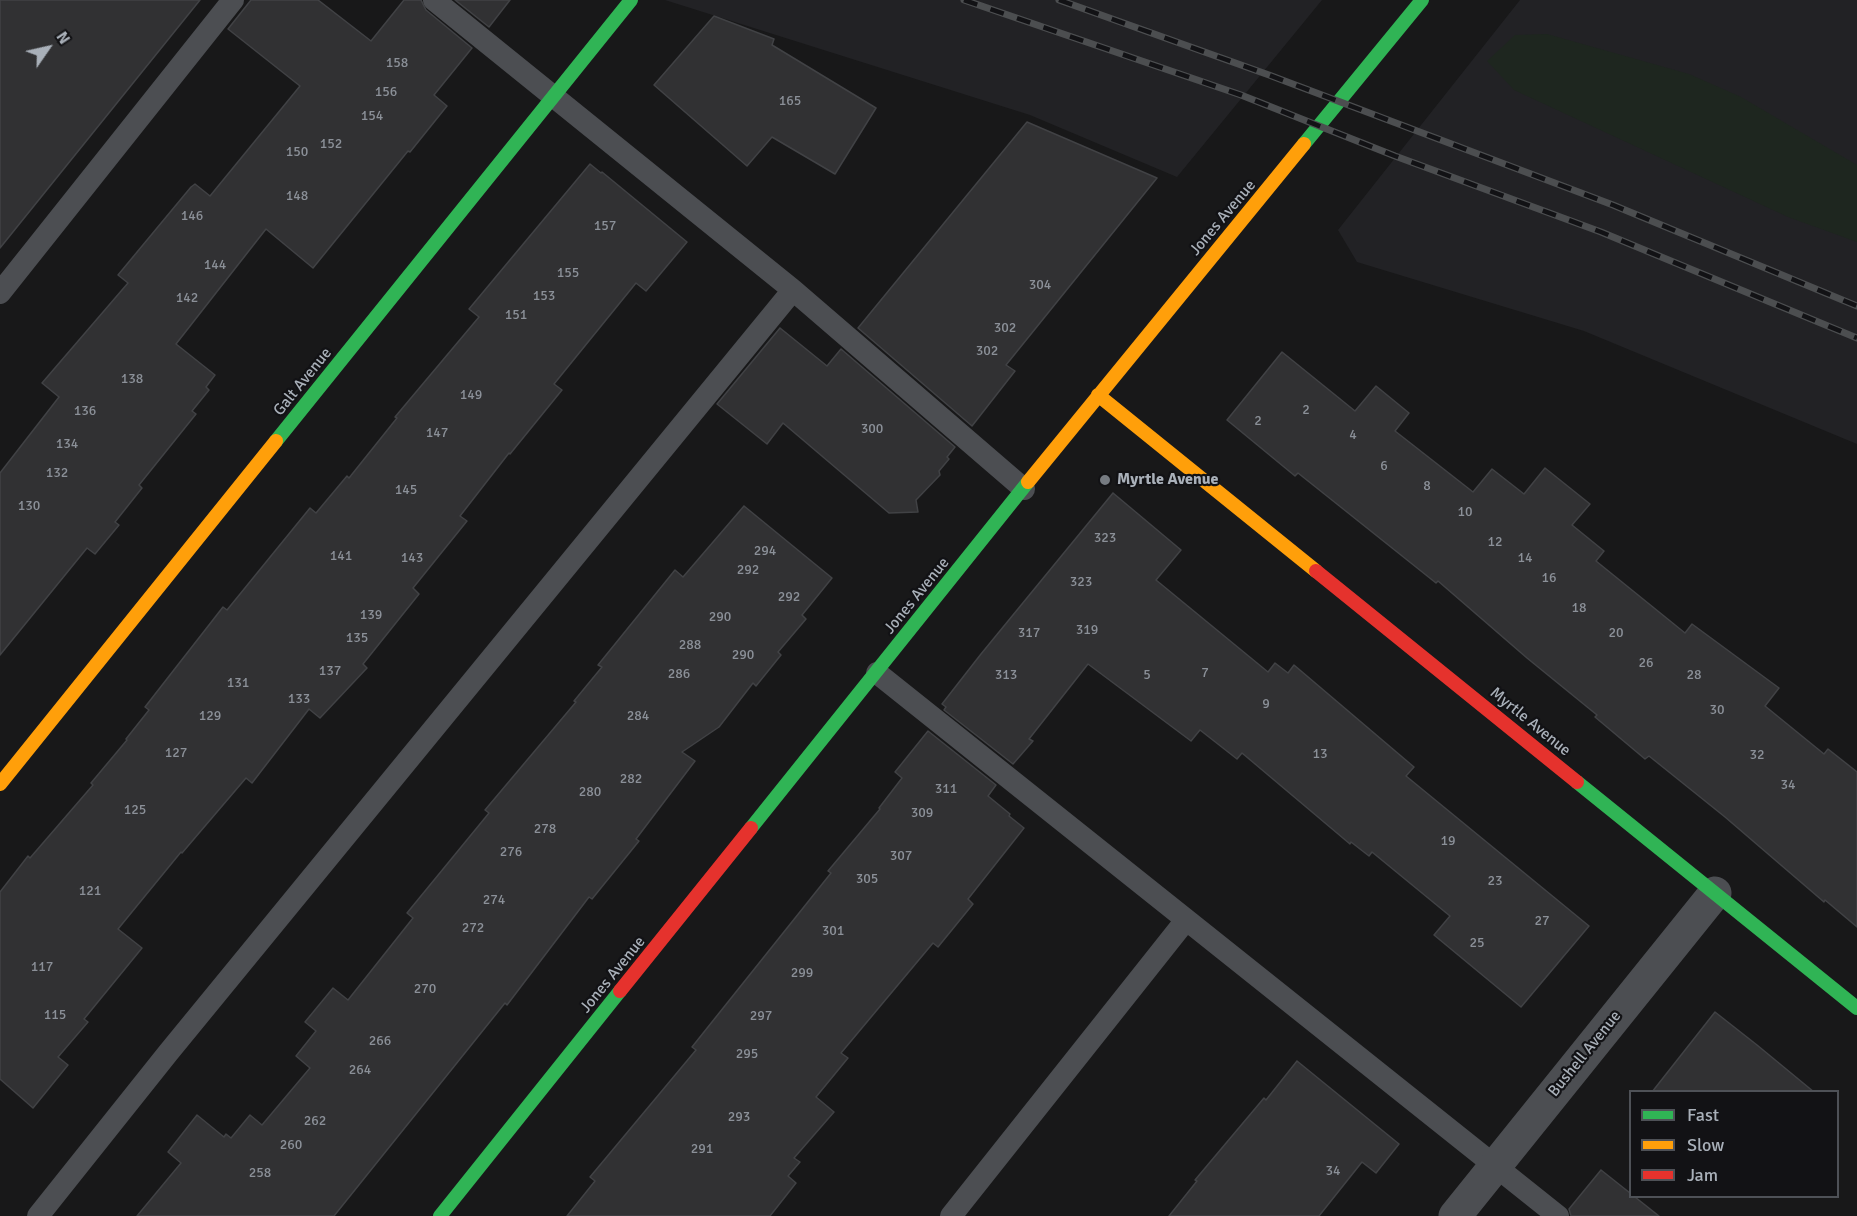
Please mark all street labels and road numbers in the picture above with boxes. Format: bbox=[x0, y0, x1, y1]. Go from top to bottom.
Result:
street label: Jones Avenue bbox=[1186, 176, 1260, 260]
street label: Galt Avenue bbox=[270, 344, 336, 420]
street label: Jones Avenue bbox=[880, 554, 954, 638]
street label: Myrtle Avenue bbox=[1486, 684, 1574, 760]
street label: Jones Avenue bbox=[576, 933, 650, 1017]
street label: Bushell Avenue bbox=[1545, 1007, 1625, 1101]

